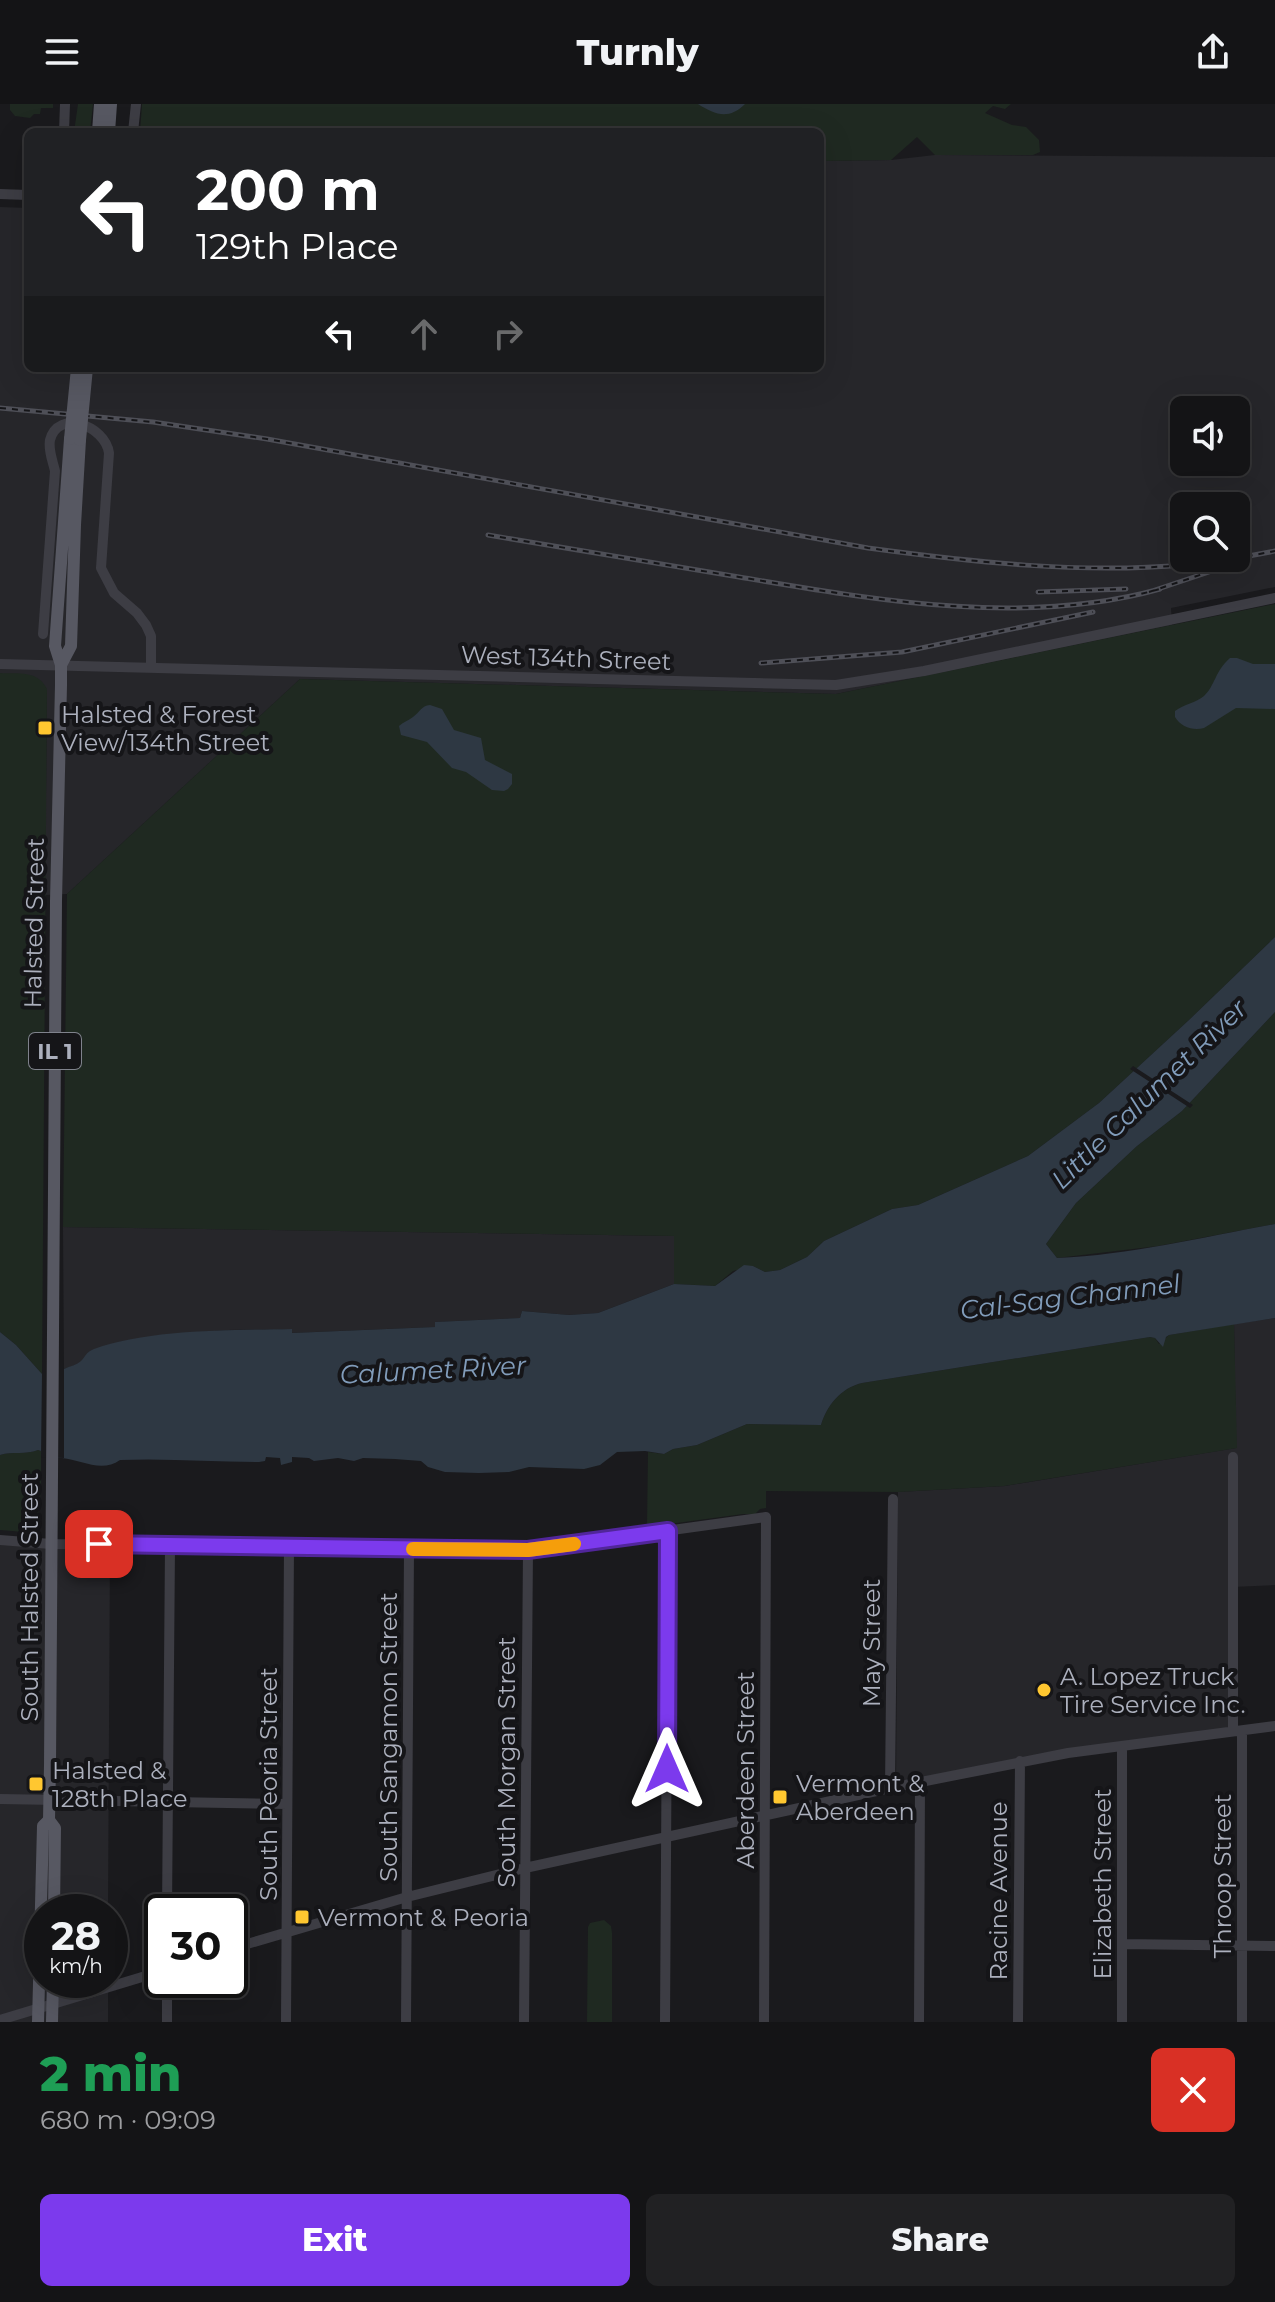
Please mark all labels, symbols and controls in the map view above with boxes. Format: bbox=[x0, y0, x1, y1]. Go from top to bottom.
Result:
icon: menu bbox=[40, 30, 84, 74]
text: Turnly bbox=[577, 30, 698, 74]
icon: share bbox=[1191, 30, 1235, 74]
text: 200 m bbox=[196, 156, 380, 224]
icon: left bbox=[64, 160, 168, 264]
text: 129th Place bbox=[196, 224, 399, 268]
icon: left bbox=[318, 312, 362, 356]
icon: ahead bbox=[402, 312, 446, 356]
icon: right bbox=[486, 312, 530, 356]
map controls bbox=[1170, 396, 1250, 572]
button: sound bbox=[1170, 396, 1250, 476]
button: search bbox=[1170, 492, 1250, 572]
street label: West 134th Street bbox=[460, 640, 672, 676]
place label: Halsted & Forest View/134th Street bbox=[61, 700, 270, 757]
marker: Halsted & Forest View/134th Street bbox=[36, 719, 54, 737]
street label: Halsted Street bbox=[18, 837, 50, 1009]
water label: Little Calumet River bbox=[1045, 992, 1254, 1196]
road number: IL 1 bbox=[29, 1033, 81, 1069]
water label: Cal-Sag Channel bbox=[958, 1268, 1182, 1326]
water label: Calumet River bbox=[339, 1349, 528, 1391]
street label: South Halsted Street bbox=[15, 1472, 44, 1721]
pin bbox=[65, 1510, 133, 1578]
icon: arrive bbox=[77, 1522, 121, 1566]
street label: May Street bbox=[857, 1579, 886, 1707]
street label: South Sangamon Street bbox=[374, 1592, 403, 1882]
street label: South Morgan Street bbox=[492, 1636, 521, 1888]
place label: A. Lopez Truck Tire Service Inc. bbox=[1060, 1662, 1246, 1719]
street label: South Peoria Street bbox=[254, 1667, 283, 1901]
street label: Aberdeen Street bbox=[731, 1671, 760, 1869]
marker: A. Lopez Truck Tire Service Inc. bbox=[1035, 1681, 1053, 1699]
position arrow bbox=[625, 1727, 709, 1811]
place label: Halsted & 128th Place bbox=[52, 1756, 188, 1813]
place label: Vermont & Aberdeen bbox=[796, 1769, 924, 1826]
marker: Halsted & 128th Place bbox=[27, 1775, 45, 1793]
marker: Vermont & Aberdeen bbox=[771, 1788, 789, 1806]
street label: Elizabeth Street bbox=[1088, 1788, 1117, 1979]
street label: Throop Street bbox=[1208, 1793, 1237, 1958]
street label: Racine Avenue bbox=[984, 1802, 1013, 1980]
speed limit sign: 30 bbox=[144, 1894, 248, 1998]
place label: Vermont & Peoria bbox=[318, 1903, 529, 1932]
marker: Vermont & Peoria bbox=[293, 1908, 311, 1926]
text: 28 bbox=[51, 1911, 101, 1960]
text: km/h bbox=[49, 1954, 103, 1978]
text: 2 min bbox=[40, 2045, 181, 2103]
button: close bbox=[1151, 2048, 1235, 2132]
text: 680 m · 09:09 bbox=[40, 2104, 216, 2136]
button: Exit bbox=[40, 2194, 630, 2286]
button: Share bbox=[646, 2194, 1235, 2286]

